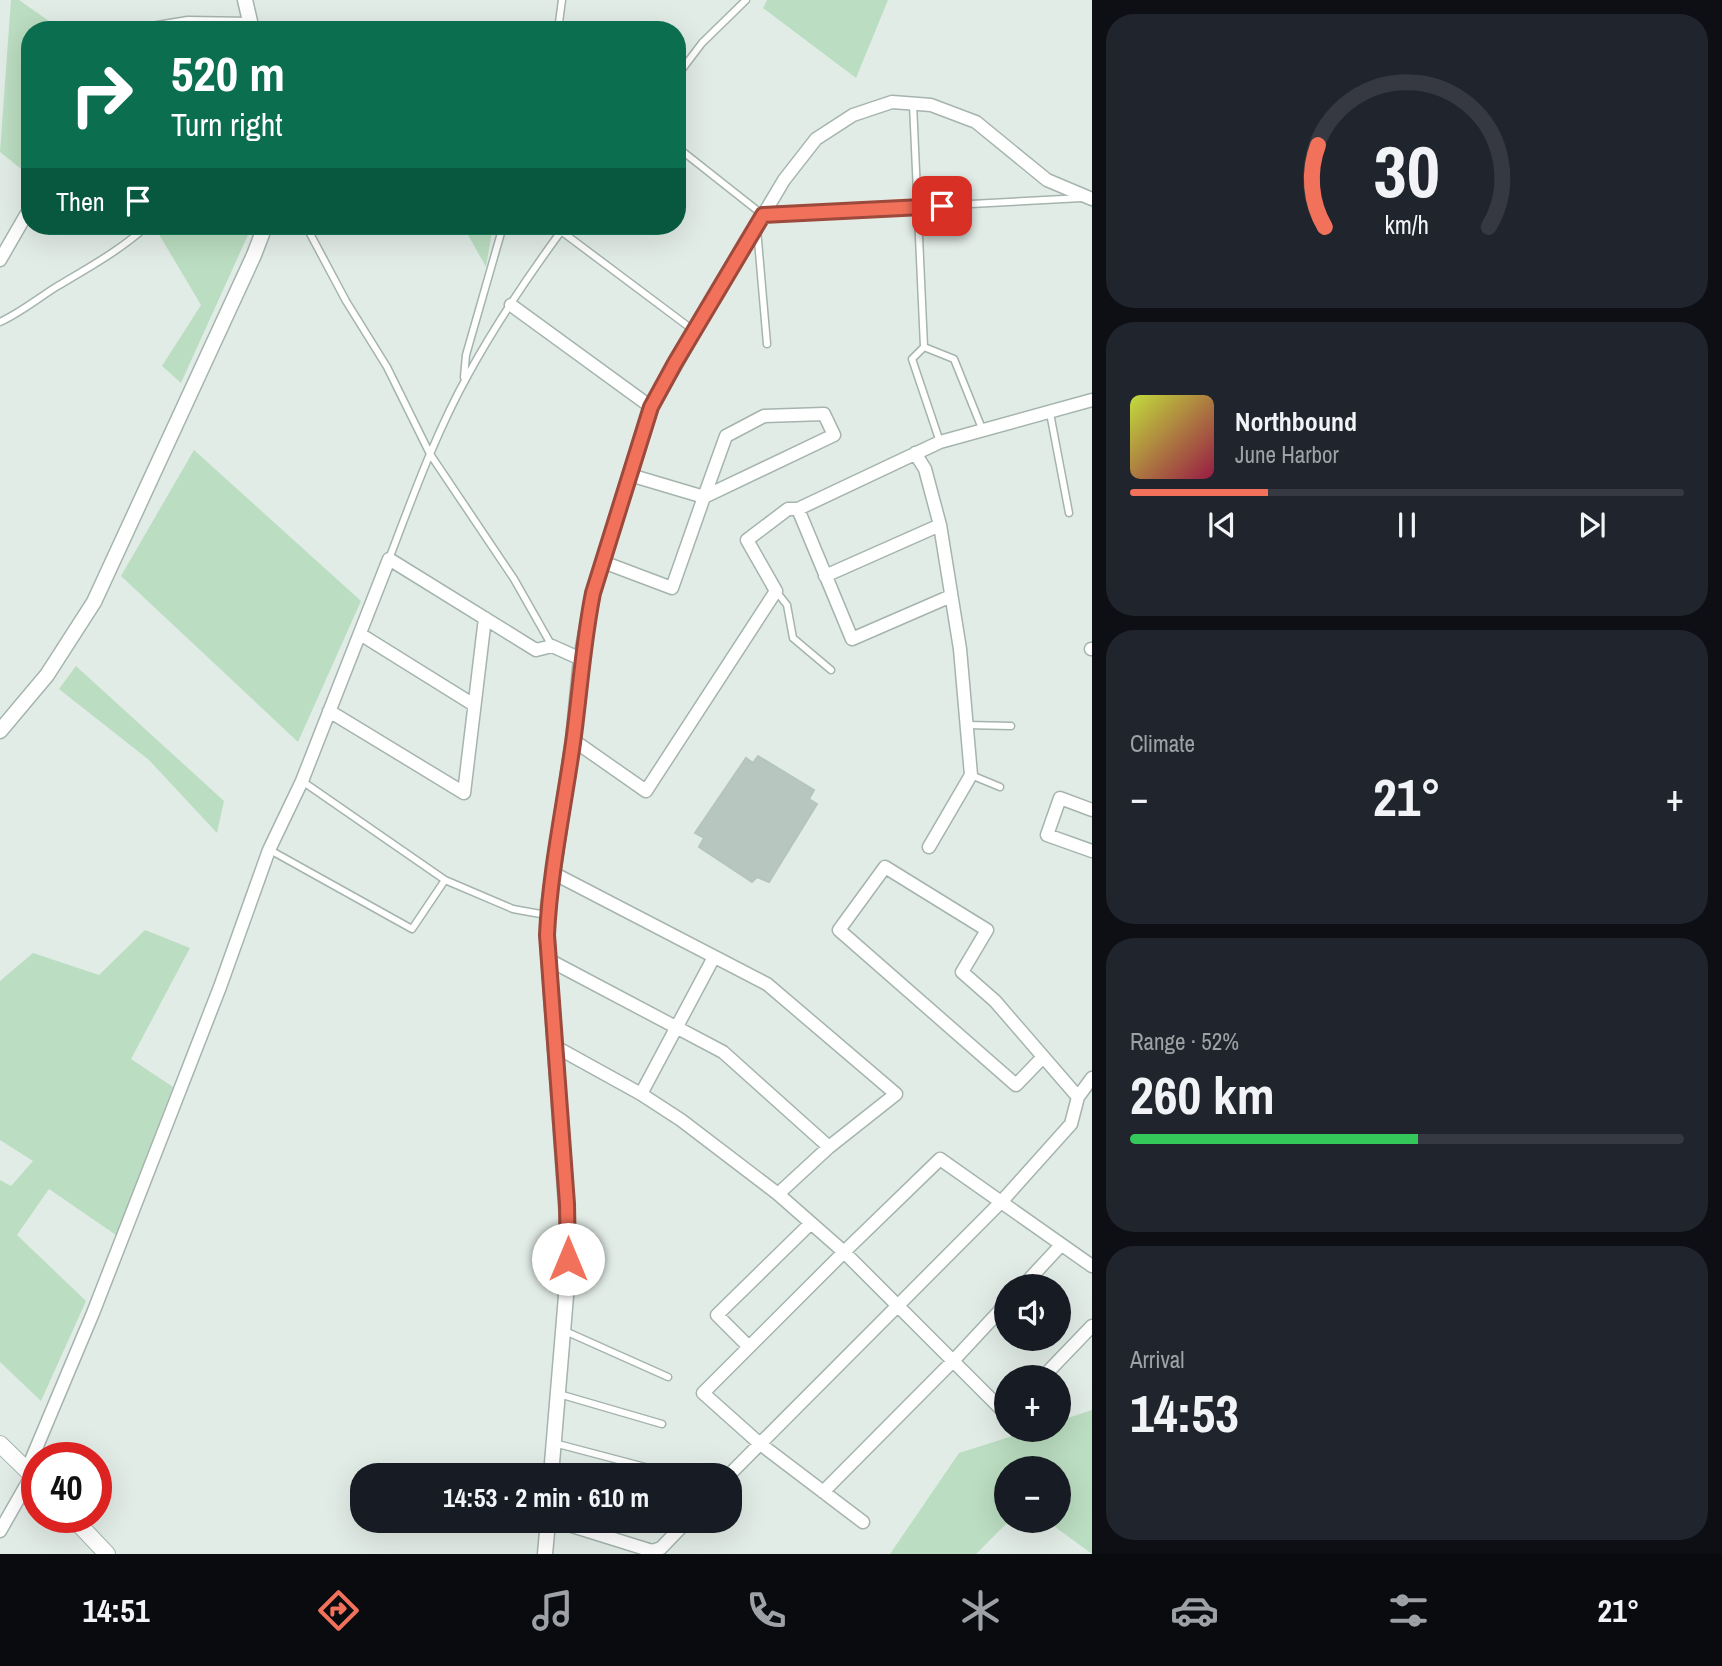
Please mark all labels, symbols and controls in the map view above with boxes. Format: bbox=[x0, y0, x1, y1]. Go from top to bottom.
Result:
text: 520 m bbox=[171, 40, 285, 106]
icon: right bbox=[56, 49, 147, 140]
text: Turn right bbox=[171, 103, 283, 146]
text: 30 bbox=[1374, 122, 1440, 220]
pin bbox=[912, 176, 972, 236]
icon: arrive bbox=[119, 182, 157, 220]
text: Then bbox=[56, 184, 105, 219]
icon: arrive bbox=[923, 187, 961, 225]
text: km/h bbox=[1385, 208, 1429, 242]
text: Northbound bbox=[1235, 404, 1357, 439]
text: June Harbor bbox=[1235, 439, 1339, 470]
icon: previous bbox=[1203, 506, 1241, 544]
icon: pause bbox=[1388, 506, 1426, 544]
icon: next bbox=[1573, 506, 1611, 544]
text: Climate bbox=[1130, 728, 1195, 759]
text: 21° bbox=[1373, 762, 1441, 832]
text: − bbox=[1130, 772, 1148, 823]
text: + bbox=[1666, 772, 1684, 823]
text: Range · 52% bbox=[1130, 1026, 1239, 1057]
text: 260 km bbox=[1130, 1060, 1275, 1130]
position arrow bbox=[531, 1222, 605, 1296]
map controls bbox=[994, 1274, 1071, 1533]
button: sound bbox=[994, 1274, 1071, 1351]
text: Arrival bbox=[1130, 1344, 1185, 1375]
button: + bbox=[994, 1365, 1071, 1442]
text: 14:53 bbox=[1130, 1378, 1239, 1448]
speed limit sign: 40 bbox=[21, 1442, 112, 1533]
button: − bbox=[994, 1456, 1071, 1533]
text: 14:53 · 2 min · 610 m bbox=[443, 1480, 649, 1515]
icon: directions bbox=[314, 1586, 363, 1635]
icon: music bbox=[528, 1586, 577, 1635]
icon: phone bbox=[742, 1586, 791, 1635]
icon: climate bbox=[956, 1586, 1005, 1635]
icon: car bbox=[1170, 1586, 1219, 1635]
icon: filters bbox=[1384, 1586, 1433, 1635]
text: 14:51 bbox=[82, 1589, 150, 1632]
text: 21° bbox=[1598, 1589, 1640, 1632]

